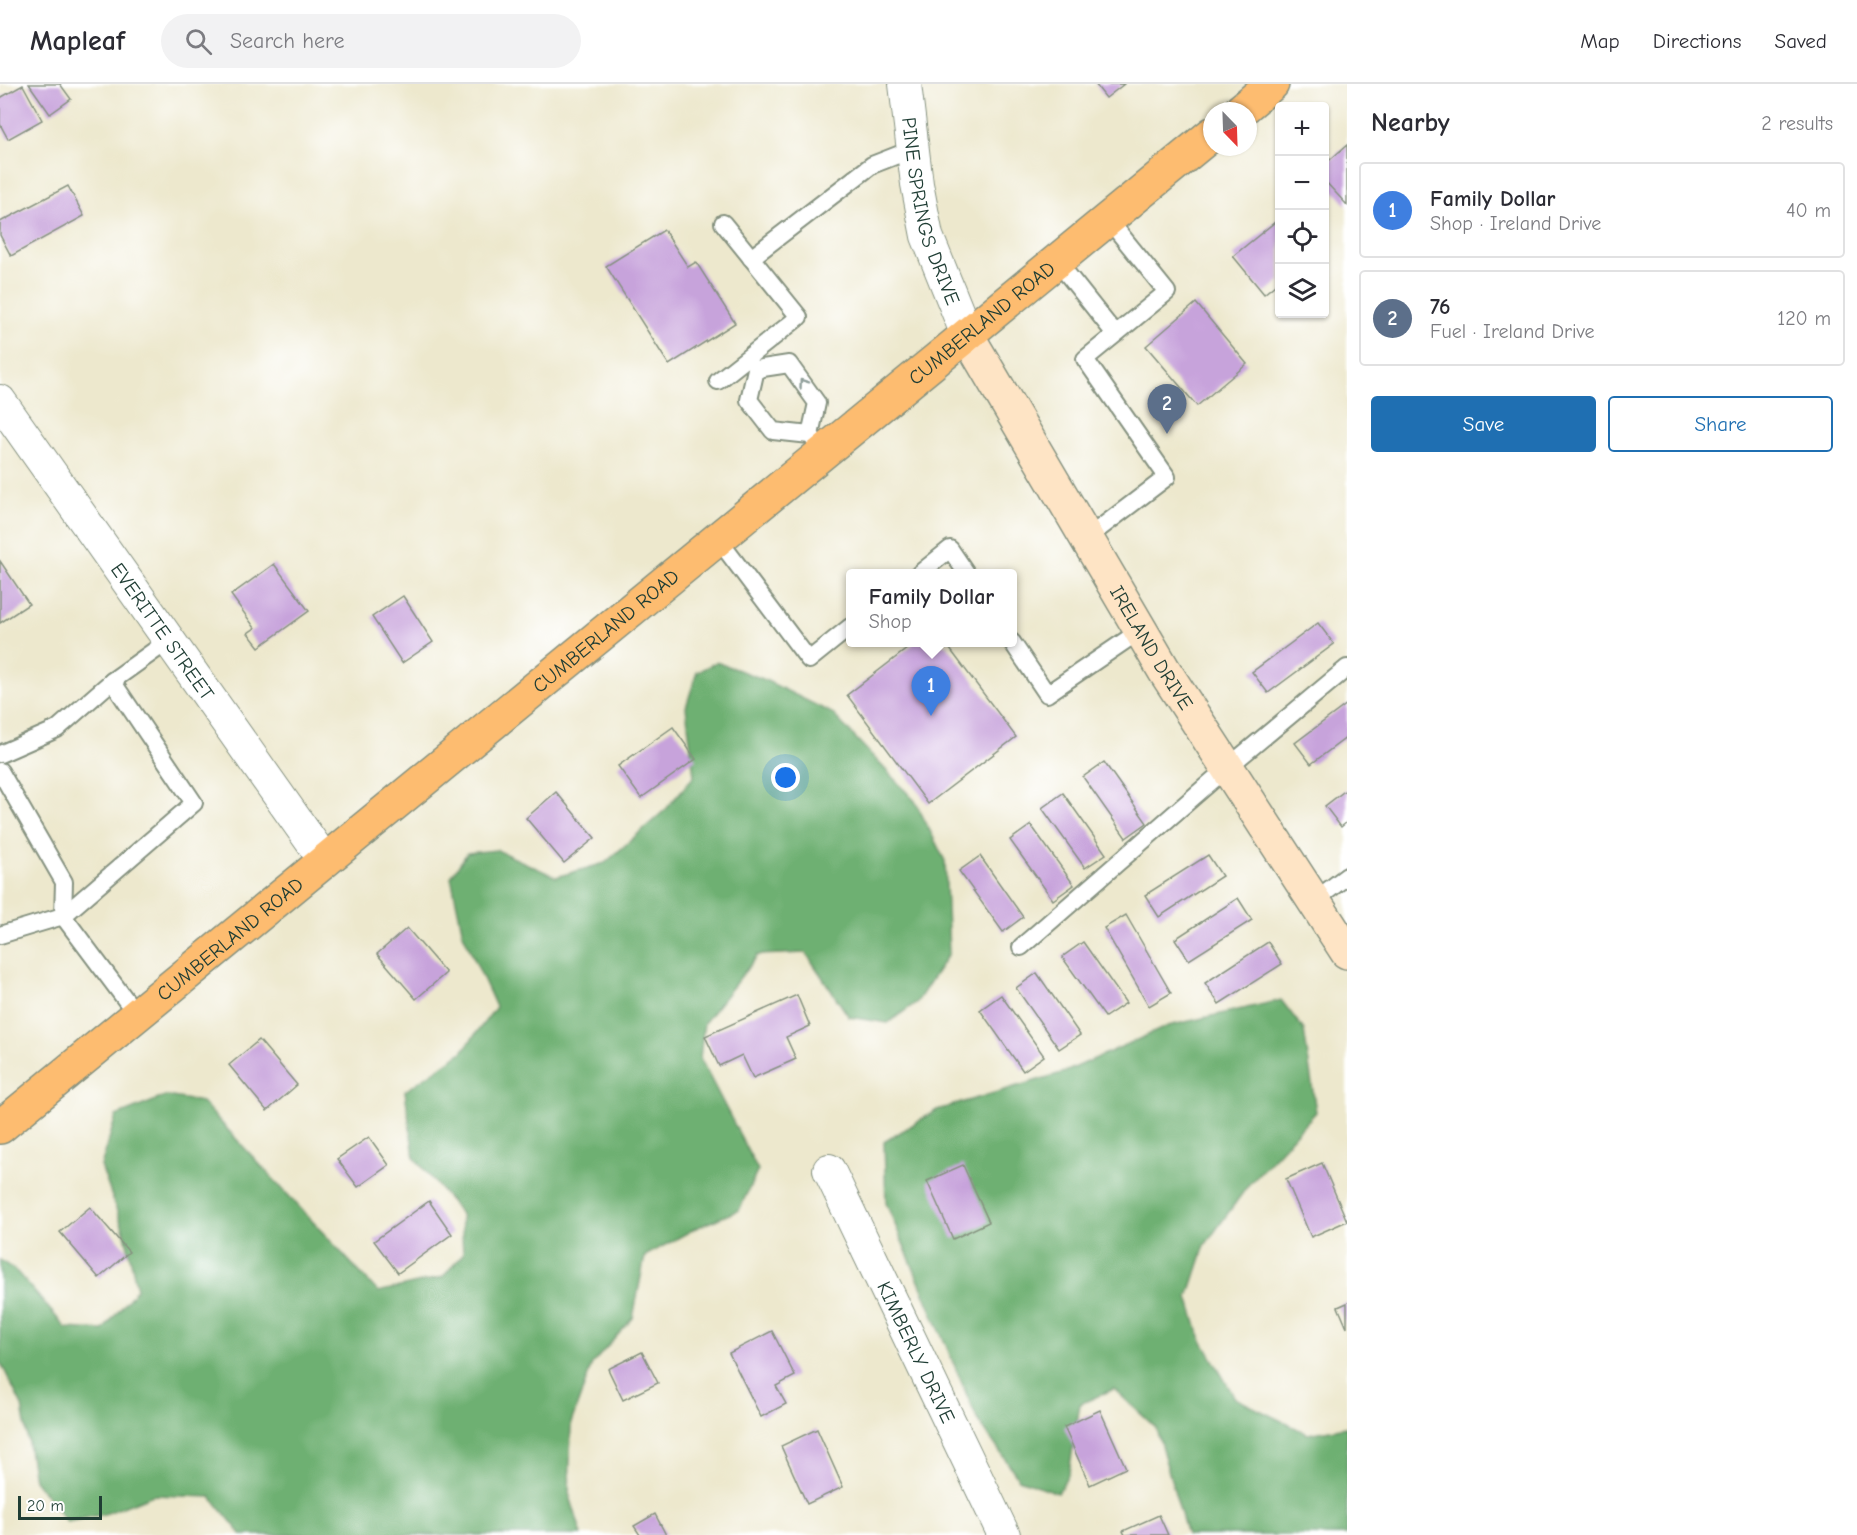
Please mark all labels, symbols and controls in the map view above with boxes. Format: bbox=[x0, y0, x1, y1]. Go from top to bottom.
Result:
search box bbox=[161, 14, 581, 68]
text: Mapleaf bbox=[30, 25, 125, 57]
icon: search bbox=[182, 25, 215, 58]
text: Search here bbox=[230, 28, 344, 54]
text: Map bbox=[1580, 29, 1620, 53]
text: Directions bbox=[1653, 29, 1742, 53]
text: Saved bbox=[1775, 29, 1827, 53]
north arrow bbox=[1203, 102, 1257, 156]
map controls bbox=[1275, 102, 1329, 318]
button: + bbox=[1275, 102, 1329, 156]
text: Nearby bbox=[1371, 108, 1450, 138]
text: 2 results bbox=[1761, 112, 1833, 135]
street label: PINE SPRINGS DRIVE bbox=[898, 116, 965, 308]
button: − bbox=[1275, 156, 1329, 210]
text: Family Dollar bbox=[1430, 186, 1555, 212]
text: 1 bbox=[1389, 199, 1396, 222]
text: 40 m bbox=[1786, 199, 1831, 222]
button: locate bbox=[1275, 210, 1329, 264]
text: Shop · Ireland Drive bbox=[1430, 212, 1601, 235]
street label: CUMBERLAND ROAD bbox=[904, 256, 1059, 389]
button: layers bbox=[1275, 264, 1329, 318]
text: 76 bbox=[1430, 294, 1450, 320]
text: 2 bbox=[1388, 307, 1397, 330]
text: 120 m bbox=[1777, 307, 1831, 330]
text: Fuel · Ireland Drive bbox=[1430, 320, 1595, 343]
one-way arrow bbox=[799, 378, 810, 389]
pin: 2 bbox=[1148, 384, 1186, 434]
button: Save bbox=[1371, 396, 1596, 452]
button: Share bbox=[1608, 396, 1833, 452]
street label: EVERITTE STREET bbox=[106, 558, 219, 705]
street label: CUMBERLAND ROAD bbox=[528, 564, 683, 697]
popup bbox=[846, 569, 1017, 647]
street label: IRELAND DRIVE bbox=[1105, 581, 1198, 714]
text: Family Dollar bbox=[869, 584, 994, 610]
text: Shop bbox=[869, 610, 912, 633]
pin: 1 bbox=[912, 666, 950, 716]
your location bbox=[771, 763, 800, 792]
street label: CUMBERLAND ROAD bbox=[152, 872, 308, 1005]
street label: KIMBERLY DRIVE bbox=[873, 1278, 960, 1427]
scale bar bbox=[18, 1493, 102, 1520]
text: 20 m bbox=[27, 1497, 64, 1515]

